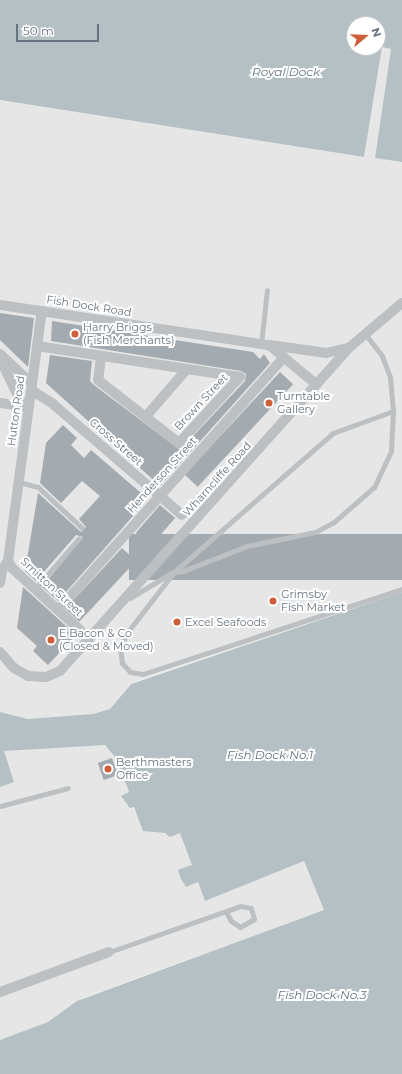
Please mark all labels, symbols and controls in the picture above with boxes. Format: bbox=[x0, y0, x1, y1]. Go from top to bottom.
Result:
scale bar bbox=[18, 16, 101, 42]
north arrow bbox=[346, 16, 386, 56]
text: 50 m bbox=[23, 23, 54, 38]
text: N bbox=[368, 26, 384, 39]
water label: Royal Dock bbox=[252, 65, 320, 79]
street label: Fish Dock Road bbox=[46, 293, 132, 319]
place label: Harry Briggs (Fish Merchants) bbox=[83, 321, 175, 347]
marker: Harry Briggs (Fish Merchants) bbox=[70, 329, 80, 339]
street label: Brown Street bbox=[171, 371, 231, 433]
street label: Hutton Road bbox=[5, 375, 27, 447]
place label: Turntable Gallery bbox=[277, 390, 330, 416]
marker: Turntable Gallery bbox=[264, 398, 274, 408]
street label: Cross Street bbox=[87, 415, 145, 469]
street label: Henderson Street bbox=[125, 434, 199, 516]
street label: Wharncliffe Road bbox=[180, 439, 254, 519]
street label: Smitton Street bbox=[18, 555, 86, 619]
place label: Grimsby Fish Market bbox=[281, 588, 345, 614]
marker: Grimsby Fish Market bbox=[268, 596, 278, 606]
place label: Excel Seafoods bbox=[185, 615, 266, 629]
marker: Excel Seafoods bbox=[172, 617, 182, 627]
place label: E Bacon & Co (Closed & Moved) bbox=[59, 627, 154, 653]
marker: E Bacon & Co (Closed & Moved) bbox=[46, 635, 56, 645]
water label: Fish Dock No.1 bbox=[227, 748, 313, 762]
place label: Berthmasters Office bbox=[116, 756, 192, 782]
marker: Berthmasters Office bbox=[103, 764, 113, 774]
water label: Fish Dock No.3 bbox=[278, 988, 366, 1002]

